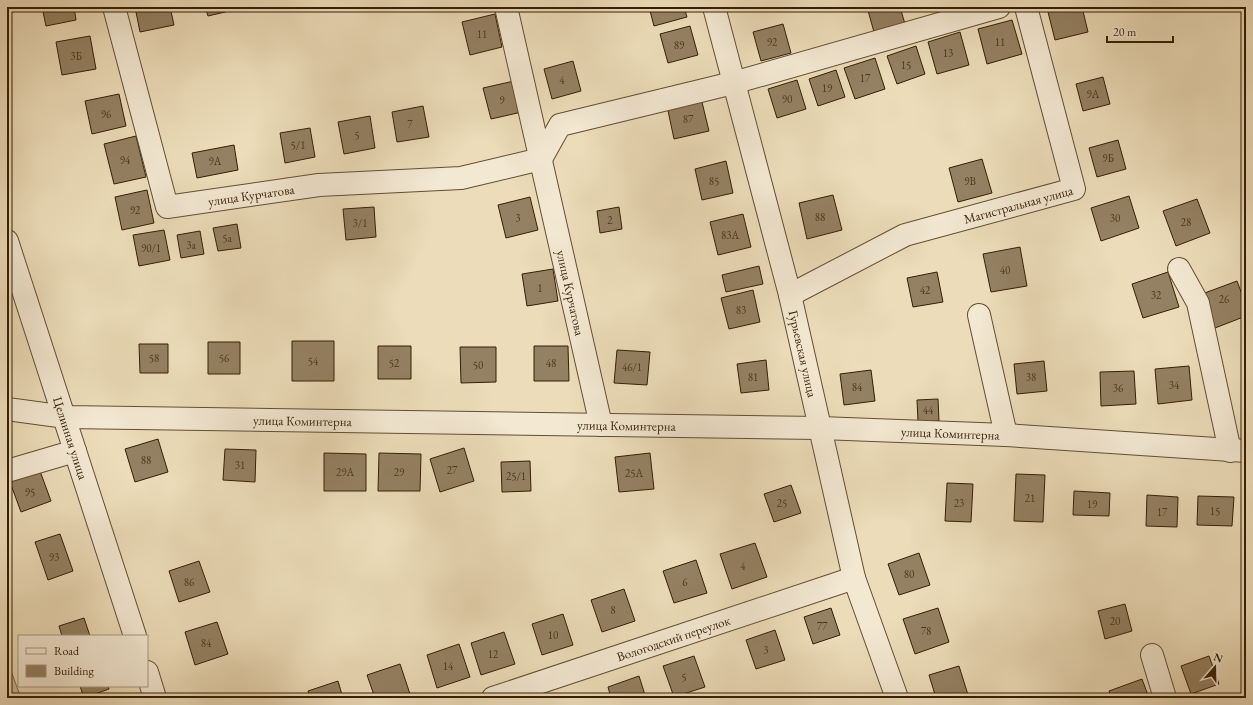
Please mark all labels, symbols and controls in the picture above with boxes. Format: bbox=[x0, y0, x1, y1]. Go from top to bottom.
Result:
scale bar bbox=[1107, 18, 1173, 44]
text: 20 m bbox=[1113, 24, 1137, 40]
house number: 11 bbox=[477, 27, 487, 41]
house number: 92 bbox=[767, 35, 778, 49]
house number: 11 bbox=[995, 35, 1005, 49]
house number: 89 bbox=[674, 38, 685, 52]
house number: 13 bbox=[943, 46, 953, 60]
house number: 3Б bbox=[70, 49, 82, 63]
house number: 15 bbox=[901, 58, 911, 72]
house number: 17 bbox=[860, 71, 871, 85]
house number: 4 bbox=[559, 73, 565, 87]
house number: 19 bbox=[822, 81, 833, 95]
house number: 9А bbox=[1087, 87, 1100, 101]
house number: 90 bbox=[782, 92, 792, 106]
house number: 9 bbox=[499, 93, 505, 107]
house number: 96 bbox=[101, 107, 112, 121]
house number: 87 bbox=[683, 112, 694, 126]
house number: 7 bbox=[407, 117, 413, 131]
house number: 5 bbox=[354, 128, 360, 142]
house number: 5/1 bbox=[291, 138, 305, 152]
house number: 9Б bbox=[1102, 151, 1114, 165]
house number: 94 bbox=[120, 153, 131, 167]
house number: 9А bbox=[209, 154, 222, 168]
house number: 85 bbox=[709, 174, 719, 188]
house number: 9В bbox=[964, 174, 976, 188]
street label: улица Курчатова bbox=[207, 181, 296, 210]
street label: Магистральная улица bbox=[962, 181, 1076, 228]
house number: 92 bbox=[130, 203, 141, 217]
house number: 88 bbox=[815, 210, 825, 224]
house number: 3 bbox=[515, 211, 521, 225]
house number: 30 bbox=[1110, 211, 1120, 225]
house number: 2 bbox=[607, 213, 613, 227]
house number: 28 bbox=[1181, 215, 1191, 229]
house number: 3/1 bbox=[353, 216, 367, 230]
house number: 83А bbox=[721, 228, 739, 242]
house number: 5а bbox=[222, 231, 232, 245]
house number: 3а bbox=[186, 238, 196, 252]
house number: 90/1 bbox=[141, 241, 161, 255]
street label: улица Курчатова bbox=[553, 249, 589, 338]
house number: 40 bbox=[1000, 263, 1010, 277]
house number: 1 bbox=[537, 281, 543, 295]
house number: 42 bbox=[920, 283, 931, 297]
house number: 32 bbox=[1151, 288, 1162, 302]
house number: 26 bbox=[1219, 292, 1230, 306]
house number: 83 bbox=[736, 303, 746, 317]
street label: Гурьевская улица bbox=[785, 309, 821, 400]
house number: 58 bbox=[149, 351, 159, 365]
house number: 56 bbox=[219, 351, 230, 365]
house number: 54 bbox=[308, 354, 319, 368]
house number: 52 bbox=[389, 356, 400, 370]
house number: 48 bbox=[546, 356, 556, 370]
house number: 50 bbox=[473, 358, 483, 372]
house number: 46/1 bbox=[622, 360, 642, 374]
house number: 81 bbox=[748, 370, 758, 384]
house number: 38 bbox=[1026, 370, 1036, 384]
house number: 34 bbox=[1169, 378, 1180, 392]
house number: 84 bbox=[852, 380, 863, 394]
house number: 36 bbox=[1113, 381, 1124, 395]
street label: Целинная улица bbox=[49, 395, 92, 482]
house number: 44 bbox=[923, 403, 934, 417]
street label: улица Коминтерна bbox=[253, 412, 353, 430]
street label: улица Коминтерна bbox=[577, 416, 677, 435]
street label: улица Коминтерна bbox=[901, 423, 1001, 444]
house number: 88 bbox=[141, 453, 151, 467]
house number: 31 bbox=[235, 458, 245, 472]
house number: 27 bbox=[447, 463, 458, 477]
house number: 29А bbox=[336, 465, 354, 479]
house number: 29 bbox=[394, 465, 405, 479]
house number: 25А bbox=[625, 466, 643, 480]
house number: 25/1 bbox=[506, 469, 526, 483]
house number: 95 bbox=[25, 485, 35, 499]
house number: 21 bbox=[1025, 491, 1035, 505]
house number: 25 bbox=[777, 496, 787, 510]
house number: 23 bbox=[954, 496, 964, 510]
house number: 19 bbox=[1087, 497, 1098, 511]
house number: 15 bbox=[1210, 504, 1220, 518]
house number: 17 bbox=[1157, 505, 1168, 519]
house number: 93 bbox=[49, 550, 59, 564]
house number: 4 bbox=[740, 559, 746, 573]
house number: 80 bbox=[904, 567, 914, 581]
house number: 86 bbox=[184, 575, 195, 589]
house number: 6 bbox=[682, 575, 688, 589]
house number: 8 bbox=[610, 603, 616, 617]
street label: Вологодский переулок bbox=[615, 612, 733, 665]
house number: 20 bbox=[1110, 614, 1120, 628]
house number: 77 bbox=[817, 619, 828, 633]
house number: 78 bbox=[921, 624, 931, 638]
house number: 10 bbox=[548, 628, 558, 642]
legend bbox=[18, 635, 148, 687]
house number: 84 bbox=[201, 636, 212, 650]
text: Road bbox=[54, 643, 80, 659]
house number: 3 bbox=[763, 643, 769, 657]
house number: 12 bbox=[488, 647, 499, 661]
north arrow bbox=[1195, 647, 1235, 687]
text: N bbox=[1212, 650, 1225, 666]
house number: 14 bbox=[443, 659, 454, 673]
text: Building bbox=[54, 663, 95, 679]
house number: 5 bbox=[681, 670, 687, 684]

